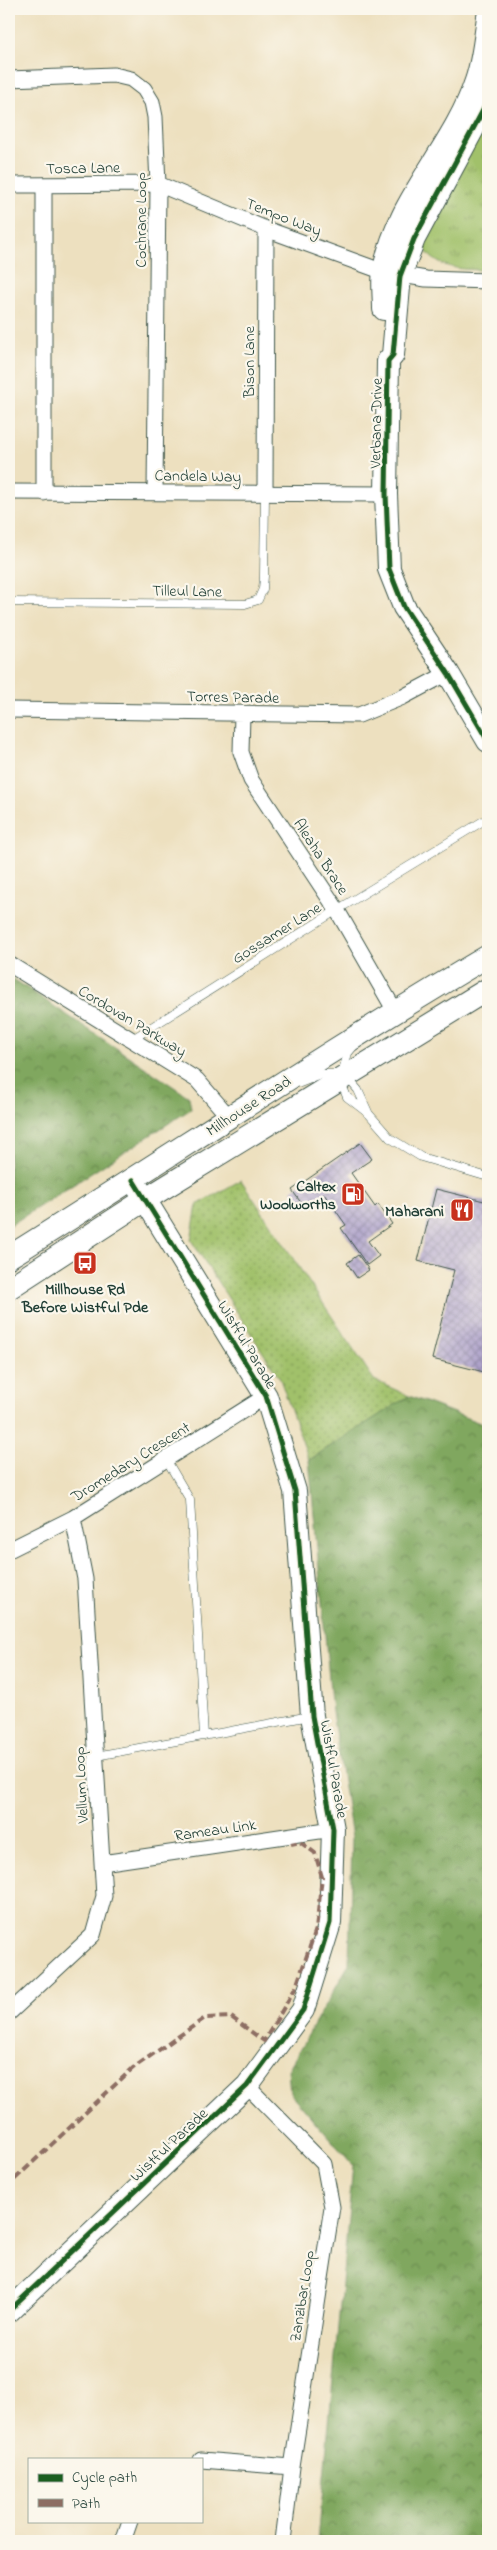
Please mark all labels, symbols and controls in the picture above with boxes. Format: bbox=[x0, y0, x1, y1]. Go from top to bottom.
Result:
street label: Tosca Lane bbox=[46, 156, 121, 182]
street label: Cochrane Loop bbox=[130, 172, 154, 268]
street label: Tempo Way bbox=[242, 192, 325, 243]
street label: Bison Lane bbox=[238, 325, 262, 399]
street label: Verbana Drive bbox=[364, 377, 390, 470]
street label: Candela Way bbox=[154, 464, 242, 490]
street label: Tilleul Lane bbox=[152, 579, 223, 605]
street label: Torres Parade bbox=[186, 685, 280, 711]
street label: Aleaha Brace bbox=[287, 814, 355, 901]
street label: Gossamer Lane bbox=[228, 896, 327, 971]
street label: Cordovan Parkway bbox=[73, 980, 191, 1064]
street label: Millhouse Road bbox=[202, 1070, 296, 1143]
place label: Caltex Woolworths bbox=[260, 1175, 336, 1217]
fuel station icon: Caltex Woolworths bbox=[340, 1181, 366, 1207]
restaurant icon: Maharani bbox=[449, 1197, 475, 1223]
place label: Maharani bbox=[385, 1200, 444, 1224]
bus stop icon: Millhouse Rd Before Wistful Pde bbox=[72, 1250, 98, 1276]
place label: Millhouse Rd Before Wistful Pde bbox=[21, 1278, 149, 1320]
street label: Wistful Parade bbox=[210, 1296, 283, 1395]
street label: Dromedary Crescent bbox=[66, 1416, 196, 1510]
street label: Wistful Parade bbox=[313, 1718, 354, 1821]
street label: Vellum Loop bbox=[68, 1746, 96, 1825]
street label: Rameau Link bbox=[173, 1813, 259, 1849]
street label: Wistful Parade bbox=[125, 2102, 215, 2188]
street label: Zanzibar Loop bbox=[284, 2248, 322, 2344]
legend bbox=[28, 2458, 202, 2522]
text: Cycle path bbox=[72, 2467, 137, 2490]
text: Path bbox=[72, 2493, 100, 2515]

